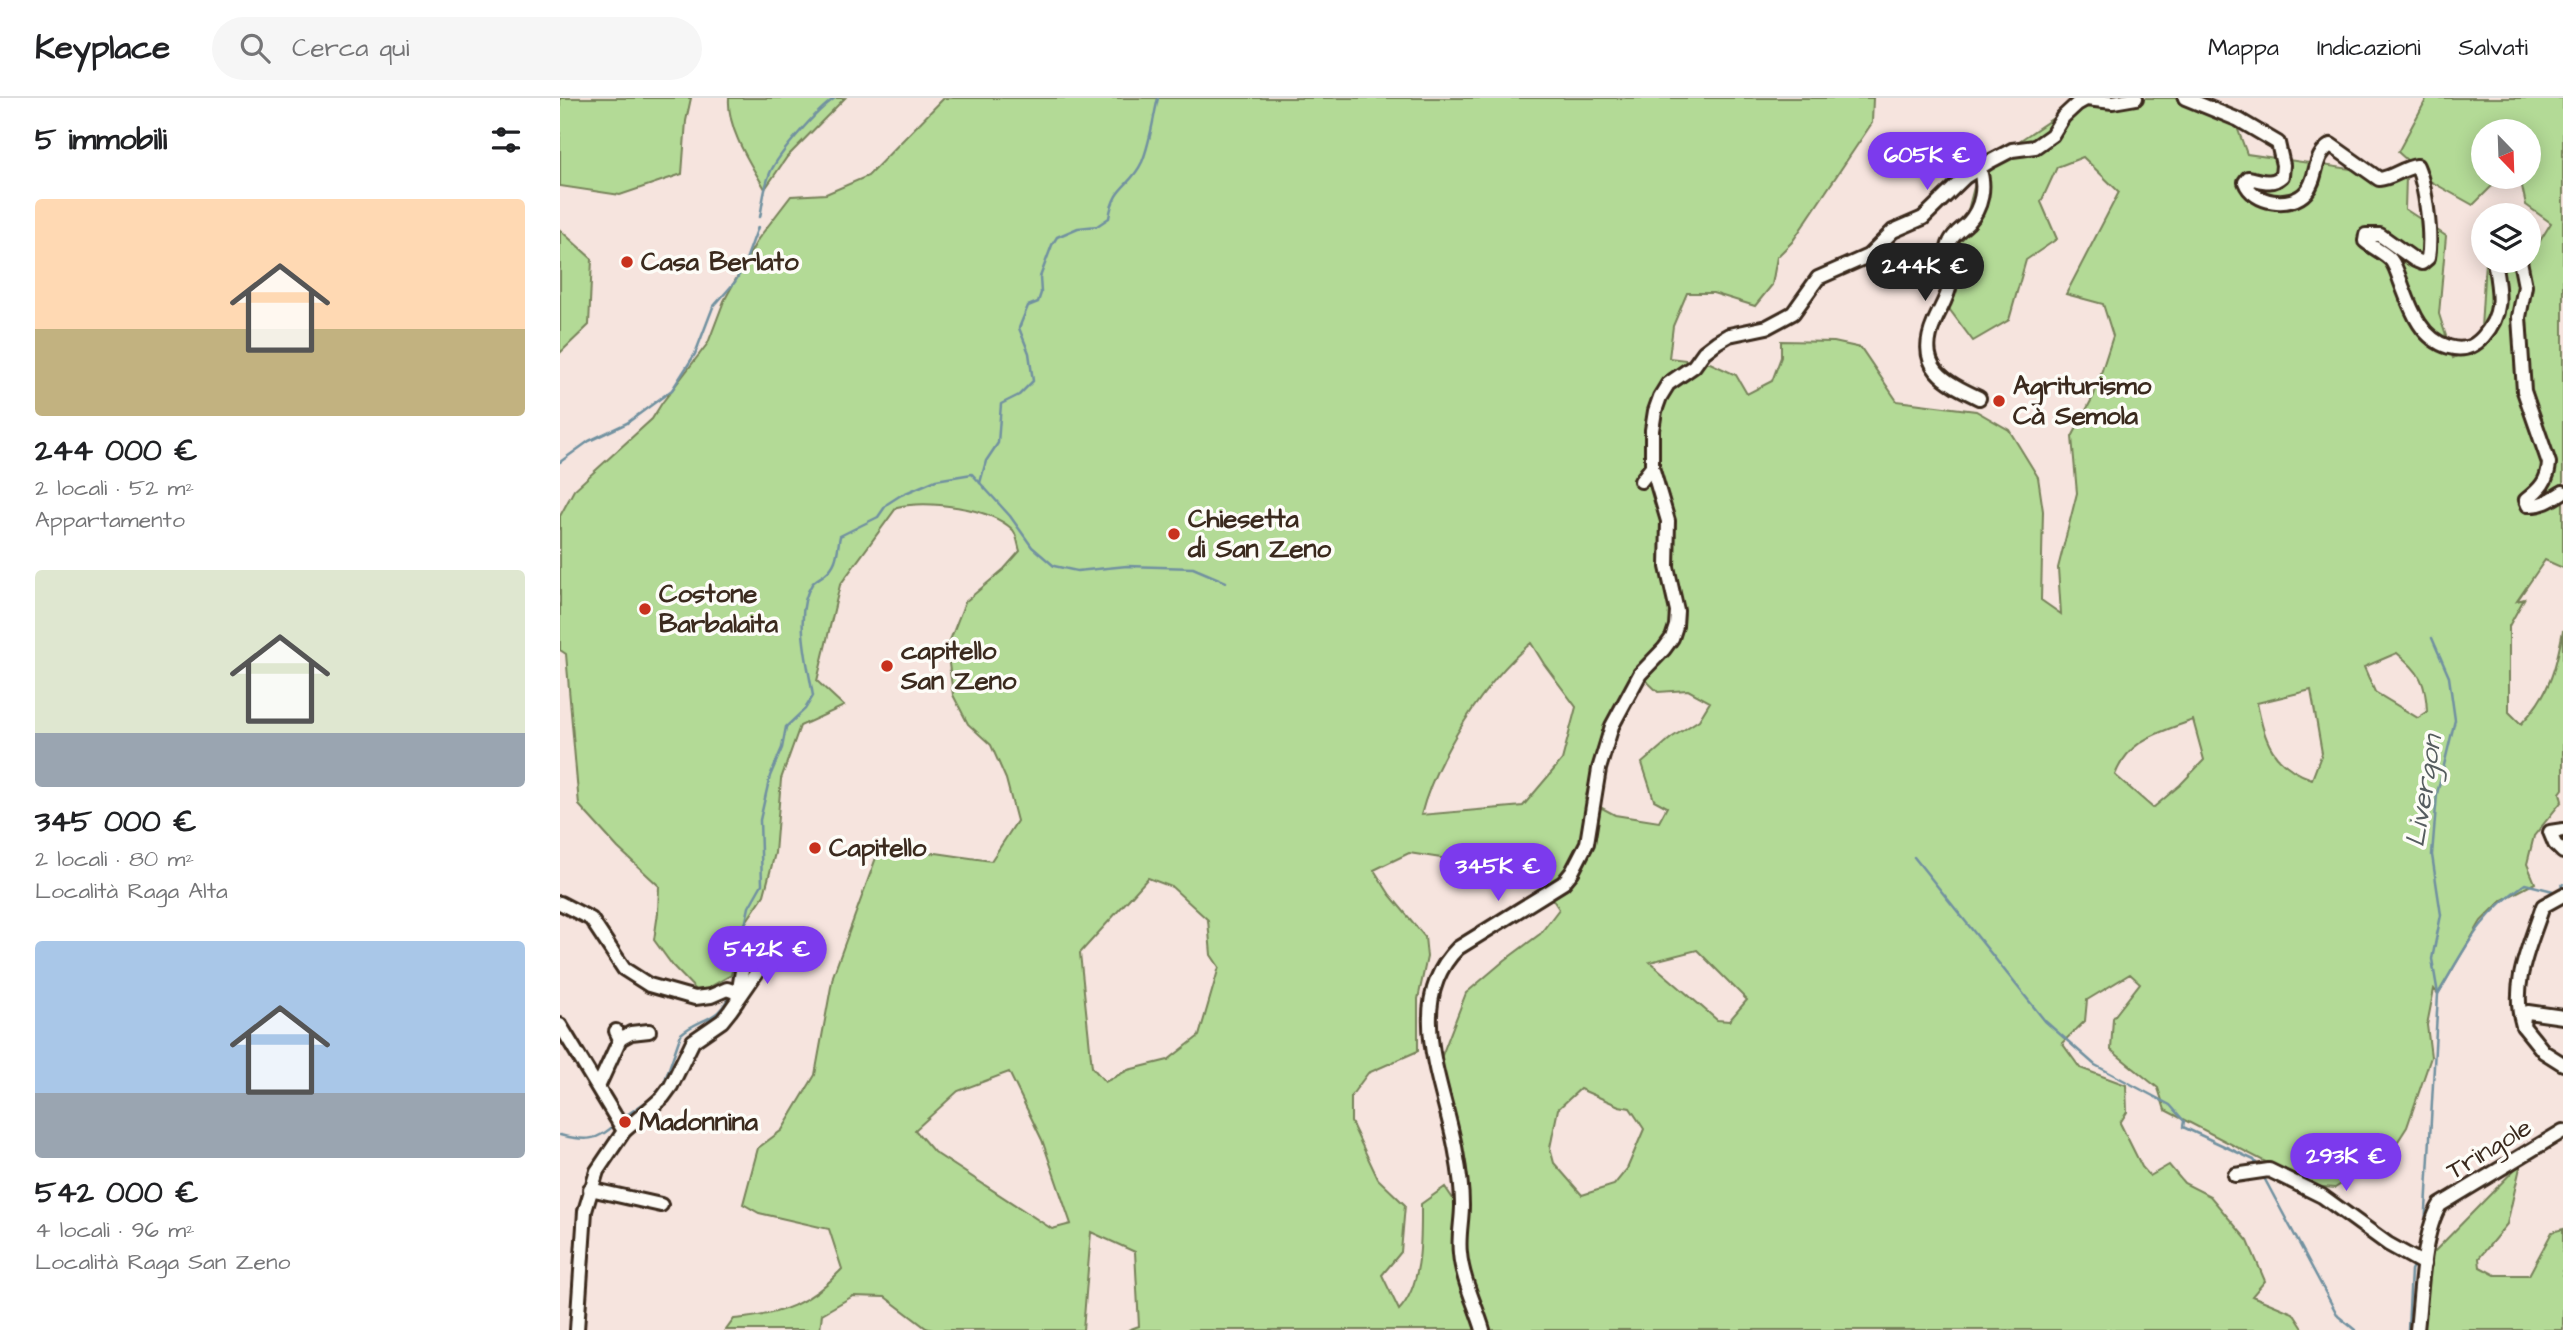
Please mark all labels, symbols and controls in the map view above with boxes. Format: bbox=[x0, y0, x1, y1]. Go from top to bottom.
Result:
search box bbox=[212, 17, 702, 80]
text: Keyplace bbox=[35, 25, 170, 71]
icon: search bbox=[236, 29, 274, 67]
text: Cerca qui bbox=[292, 30, 409, 66]
text: Mappa bbox=[2208, 31, 2279, 65]
text: Indicazioni bbox=[2317, 31, 2421, 65]
text: Salvati bbox=[2459, 31, 2528, 65]
text: 5 immobili bbox=[35, 119, 167, 161]
north arrow bbox=[2471, 119, 2541, 189]
map controls bbox=[2471, 119, 2541, 273]
icon: filters bbox=[487, 121, 525, 159]
pin: 605K € bbox=[1870, 132, 1984, 192]
text: 605K € bbox=[1884, 139, 1970, 171]
button: layers bbox=[2471, 203, 2541, 273]
place label: Casa Berlato bbox=[641, 244, 799, 280]
pin: 244K € bbox=[1868, 244, 1982, 303]
icon: home bbox=[217, 245, 343, 371]
text: 244K € bbox=[1882, 250, 1968, 282]
marker: Casa Berlato bbox=[619, 254, 635, 270]
place label: Agriturismo Cà Semola bbox=[2013, 368, 2152, 434]
marker: Agriturismo Cà Semola bbox=[1991, 393, 2007, 409]
text: 244 000 € bbox=[35, 430, 198, 472]
text: 2 locali · 52 m² bbox=[35, 472, 194, 504]
place label: Chiesetta di San Zeno bbox=[1187, 501, 1331, 567]
text: Appartamento bbox=[35, 504, 185, 536]
marker: Chiesetta di San Zeno bbox=[1166, 526, 1182, 542]
place label: Costone Barbalaita bbox=[659, 576, 779, 642]
marker: Costone Barbalaita bbox=[637, 601, 653, 617]
icon: home bbox=[217, 616, 343, 742]
place label: capitello San Zeno bbox=[900, 633, 1017, 699]
marker: capitello San Zeno bbox=[879, 658, 895, 674]
water label: Livergon bbox=[2396, 730, 2453, 850]
text: 345 000 € bbox=[35, 801, 197, 843]
place label: Capitello bbox=[829, 830, 927, 866]
marker: Capitello bbox=[807, 840, 823, 856]
text: 2 locali · 80 m² bbox=[35, 843, 194, 875]
pin: 345K € bbox=[1441, 844, 1555, 903]
text: 345K € bbox=[1455, 850, 1541, 882]
text: Località Raga Alta bbox=[35, 875, 228, 907]
pin: 542K € bbox=[710, 926, 824, 986]
text: 542K € bbox=[724, 933, 810, 965]
icon: home bbox=[217, 987, 343, 1113]
place label: Madonnina bbox=[639, 1104, 759, 1140]
street label: Tringole bbox=[2440, 1109, 2539, 1190]
marker: Madonnina bbox=[617, 1114, 633, 1130]
pin: 293K € bbox=[2289, 1134, 2403, 1193]
text: 293K € bbox=[2306, 1140, 2386, 1172]
text: 542 000 € bbox=[35, 1172, 198, 1214]
text: 4 locali · 96 m² bbox=[35, 1214, 195, 1246]
text: Località Raga San Zeno bbox=[35, 1246, 290, 1278]

